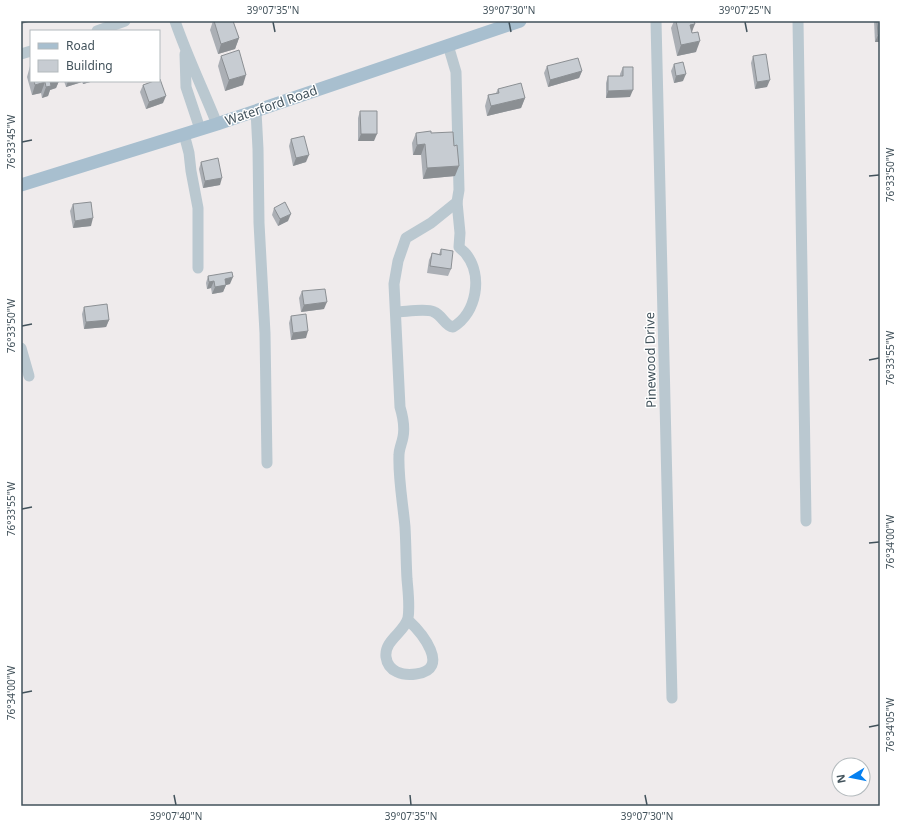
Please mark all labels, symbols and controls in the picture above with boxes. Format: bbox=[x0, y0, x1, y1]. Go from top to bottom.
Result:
text: 39°07'35"N bbox=[247, 3, 299, 17]
text: 39°07'30"N bbox=[483, 3, 535, 17]
text: 39°07'25"N bbox=[719, 3, 771, 17]
legend bbox=[30, 30, 160, 82]
text: Road bbox=[66, 37, 95, 54]
text: Building bbox=[66, 57, 113, 74]
street label: Waterford Road bbox=[222, 81, 320, 129]
text: 76°33'45"W bbox=[4, 114, 18, 169]
text: 76°33'50"W bbox=[883, 147, 897, 202]
text: 76°33'50"W bbox=[4, 298, 18, 353]
street label: Pinewood Drive bbox=[640, 312, 660, 408]
text: 76°33'55"W bbox=[883, 330, 897, 385]
text: 76°33'55"W bbox=[4, 481, 18, 536]
text: 76°34'00"W bbox=[883, 514, 897, 569]
text: 76°34'00"W bbox=[4, 665, 18, 720]
text: 76°34'05"W bbox=[883, 697, 897, 752]
north arrow bbox=[831, 757, 871, 797]
text: N bbox=[832, 773, 849, 785]
text: 39°07'40"N bbox=[150, 809, 202, 823]
text: 39°07'35"N bbox=[385, 809, 437, 823]
text: 39°07'30"N bbox=[621, 809, 673, 823]

